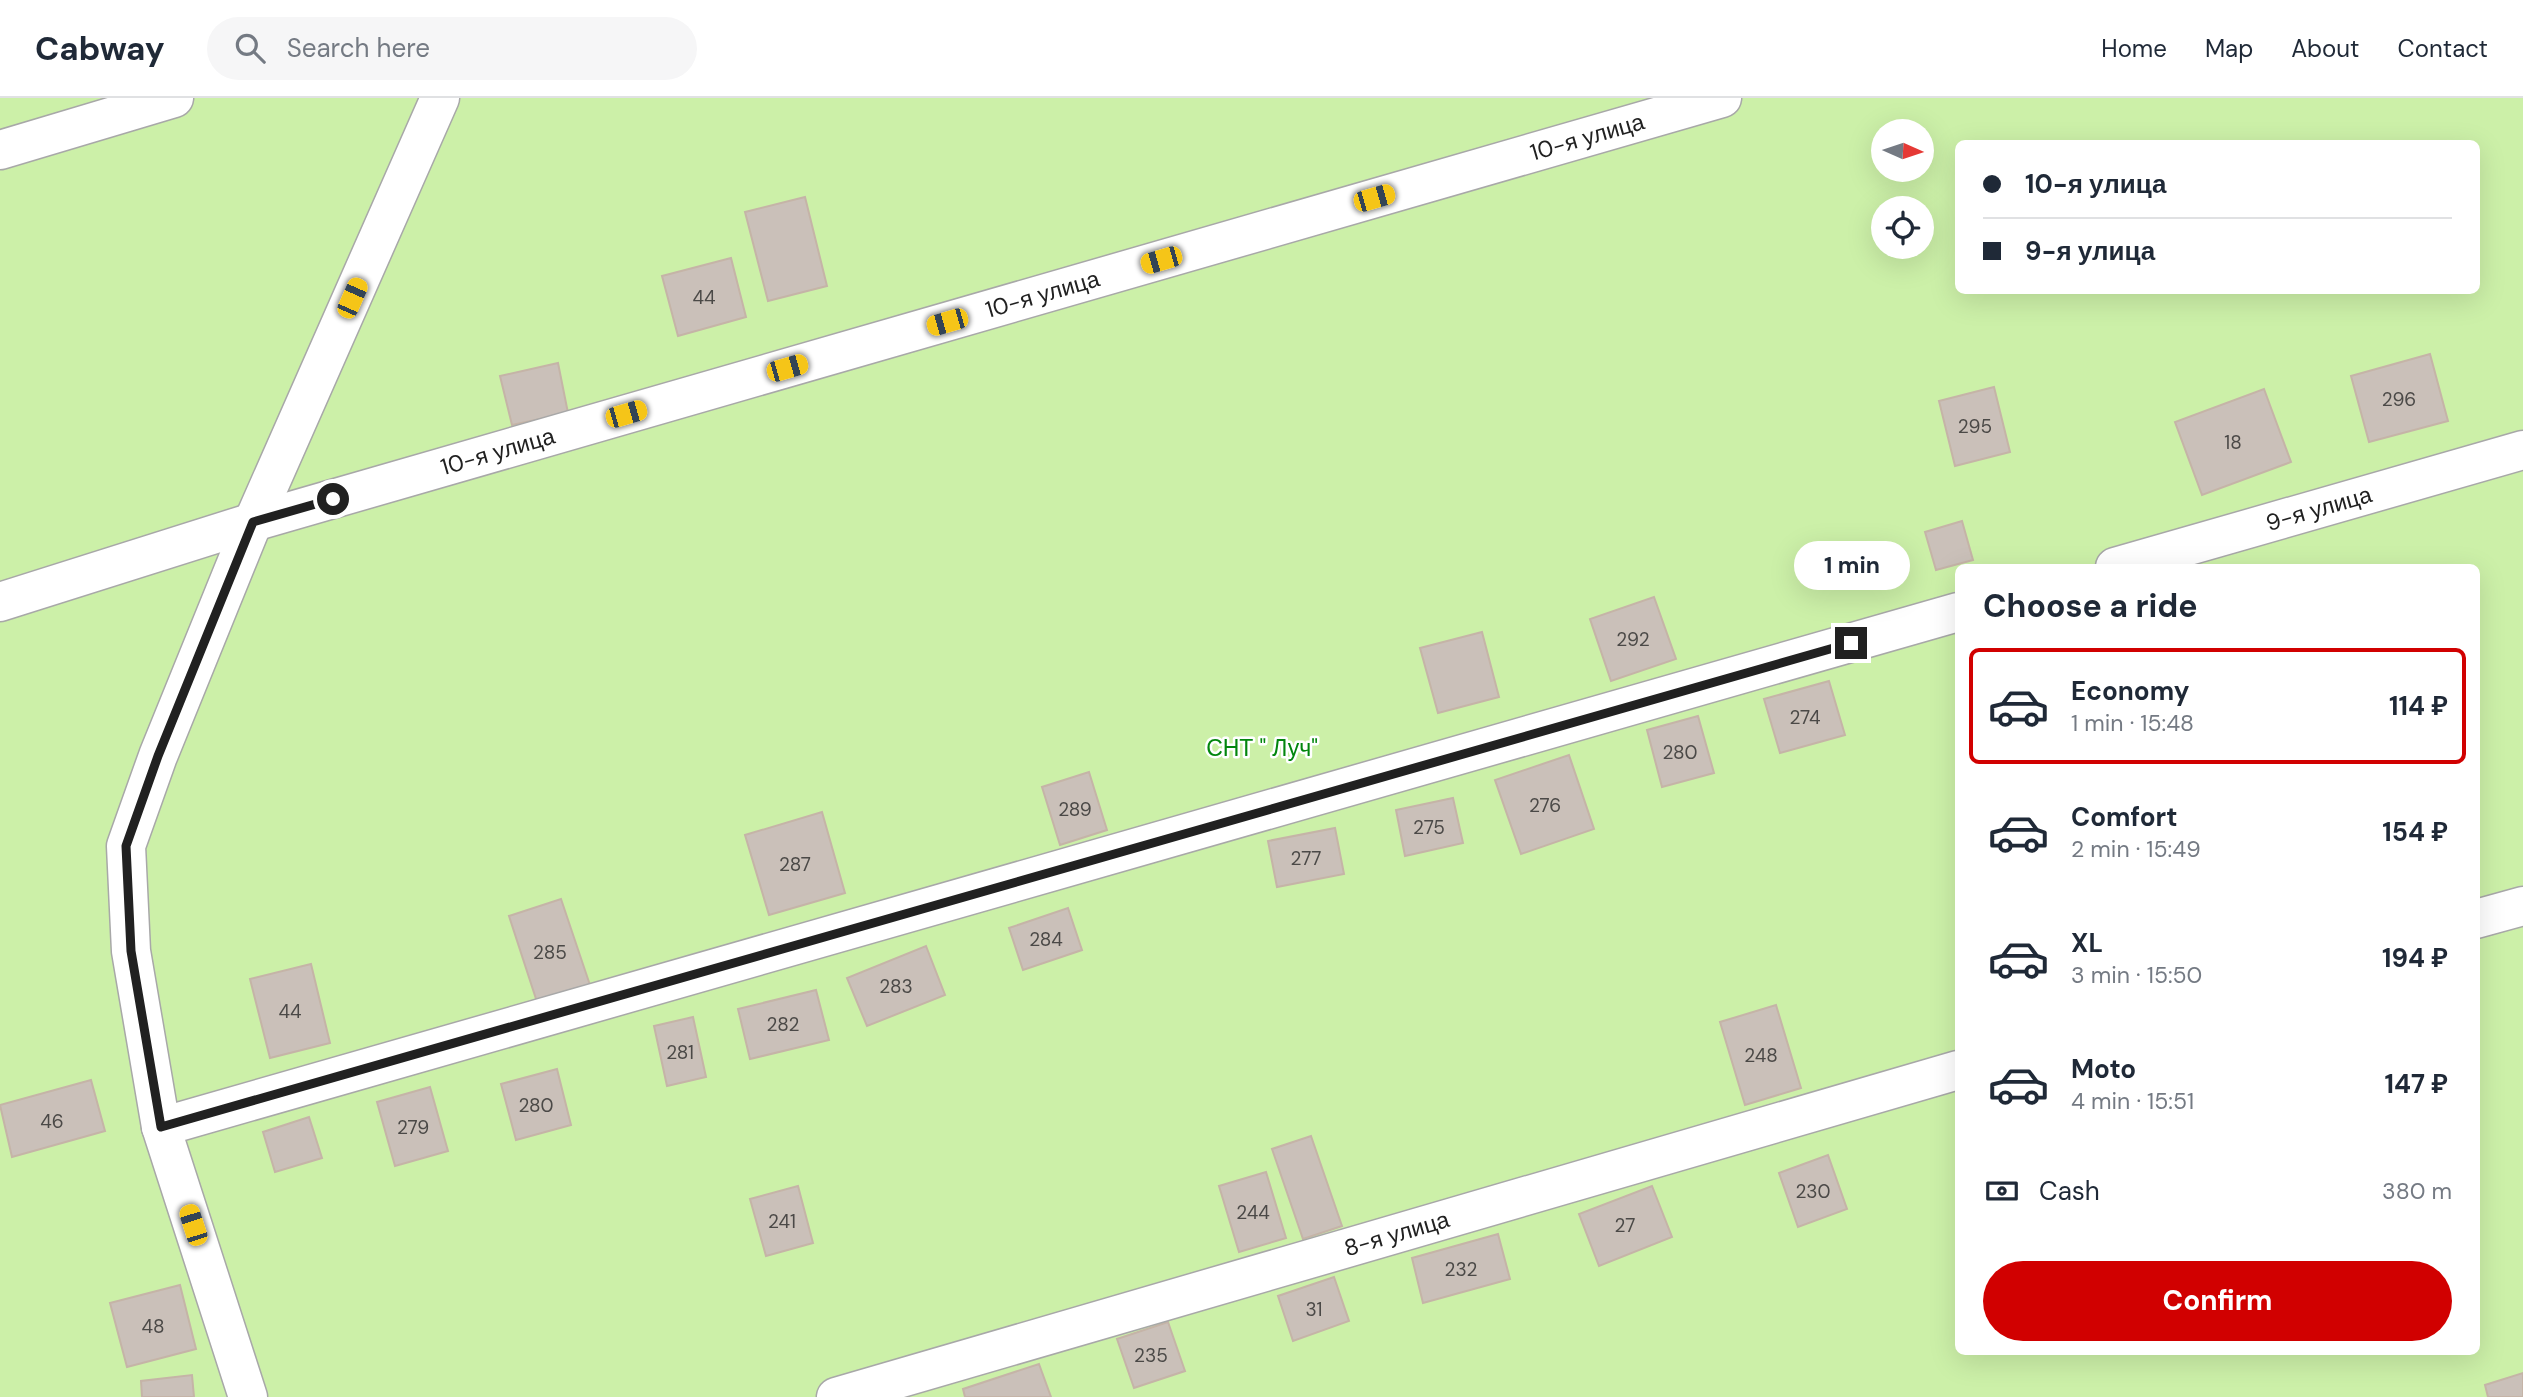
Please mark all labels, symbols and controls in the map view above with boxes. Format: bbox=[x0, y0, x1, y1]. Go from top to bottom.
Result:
search box bbox=[207, 17, 697, 80]
text: Cabway bbox=[35, 27, 165, 70]
icon: search bbox=[231, 29, 269, 67]
text: Search here bbox=[287, 31, 430, 65]
text: Home bbox=[2101, 33, 2167, 64]
text: Map bbox=[2205, 33, 2253, 64]
text: About bbox=[2291, 33, 2360, 64]
text: Contact bbox=[2398, 33, 2488, 64]
street label: 10-я улица bbox=[1527, 106, 1648, 168]
north arrow bbox=[1871, 119, 1934, 182]
map controls bbox=[1871, 119, 1934, 259]
text: 10-я улица bbox=[2025, 167, 2166, 201]
car bbox=[1351, 182, 1398, 214]
button: locate bbox=[1871, 196, 1934, 259]
text: 9-я улица bbox=[2025, 234, 2155, 268]
car bbox=[1138, 244, 1185, 276]
street label: 10-я улица bbox=[982, 263, 1103, 325]
car bbox=[334, 275, 371, 321]
house number: 44 bbox=[692, 285, 716, 310]
car bbox=[924, 306, 971, 338]
car bbox=[764, 352, 811, 384]
house number: 296 bbox=[2382, 387, 2416, 412]
car bbox=[603, 398, 650, 430]
house number: 295 bbox=[1958, 414, 1992, 439]
street label: 10-я улица bbox=[437, 421, 558, 482]
house number: 18 bbox=[2224, 430, 2242, 455]
street label: 9-я улица bbox=[2262, 479, 2375, 538]
route start bbox=[317, 483, 349, 515]
callout: 1 min bbox=[1793, 542, 1909, 590]
text: 1 min bbox=[1824, 550, 1880, 580]
text: Choose a ride bbox=[1983, 585, 2198, 627]
house number: 292 bbox=[1616, 627, 1650, 652]
route end bbox=[1835, 627, 1867, 659]
text: Economy bbox=[2071, 674, 2189, 708]
icon: car bbox=[1987, 675, 2050, 738]
text: 114 ₽ bbox=[2389, 689, 2448, 723]
house number: 274 bbox=[1789, 705, 1821, 730]
text: 1 min · 15:48 bbox=[2071, 708, 2194, 738]
park label: СНТ " Луч" bbox=[1206, 733, 1318, 763]
house number: 280 bbox=[1662, 740, 1698, 765]
house number: 276 bbox=[1529, 793, 1561, 818]
house number: 289 bbox=[1058, 797, 1092, 822]
text: Comfort bbox=[2071, 800, 2177, 834]
icon: car bbox=[1987, 801, 2050, 864]
house number: 275 bbox=[1413, 815, 1445, 840]
text: 154 ₽ bbox=[2382, 815, 2448, 849]
text: 2 min · 15:49 bbox=[2071, 834, 2201, 864]
house number: 277 bbox=[1291, 846, 1321, 871]
house number: 287 bbox=[779, 852, 811, 877]
text: XL bbox=[2071, 926, 2103, 960]
house number: 284 bbox=[1029, 927, 1063, 952]
icon: car bbox=[1987, 927, 2050, 990]
house number: 285 bbox=[533, 940, 567, 965]
text: 194 ₽ bbox=[2382, 941, 2448, 975]
text: 3 min · 15:50 bbox=[2071, 960, 2202, 990]
house number: 283 bbox=[879, 974, 913, 999]
house number: 44 bbox=[278, 999, 302, 1024]
house number: 282 bbox=[767, 1012, 799, 1037]
house number: 281 bbox=[666, 1040, 694, 1065]
house number: 248 bbox=[1744, 1043, 1778, 1068]
text: Moto bbox=[2071, 1052, 2136, 1086]
icon: car bbox=[1987, 1053, 2050, 1116]
text: 147 ₽ bbox=[2385, 1067, 2448, 1101]
text: 4 min · 15:51 bbox=[2071, 1086, 2194, 1116]
house number: 280 bbox=[518, 1093, 554, 1118]
house number: 46 bbox=[40, 1109, 64, 1134]
house number: 279 bbox=[397, 1115, 429, 1140]
icon: cash bbox=[1983, 1172, 2021, 1210]
text: Cash bbox=[2039, 1174, 2100, 1208]
text: 380 m bbox=[2382, 1176, 2452, 1206]
house number: 230 bbox=[1795, 1179, 1831, 1204]
house number: 244 bbox=[1236, 1200, 1270, 1225]
car bbox=[177, 1202, 210, 1248]
street label: 8-я улица bbox=[1340, 1204, 1453, 1263]
house number: 241 bbox=[768, 1209, 796, 1234]
house number: 27 bbox=[1615, 1213, 1635, 1238]
house number: 232 bbox=[1444, 1257, 1478, 1282]
button: Confirm bbox=[1983, 1261, 2452, 1341]
house number: 31 bbox=[1306, 1297, 1322, 1322]
house number: 48 bbox=[141, 1314, 165, 1339]
house number: 235 bbox=[1134, 1343, 1168, 1368]

